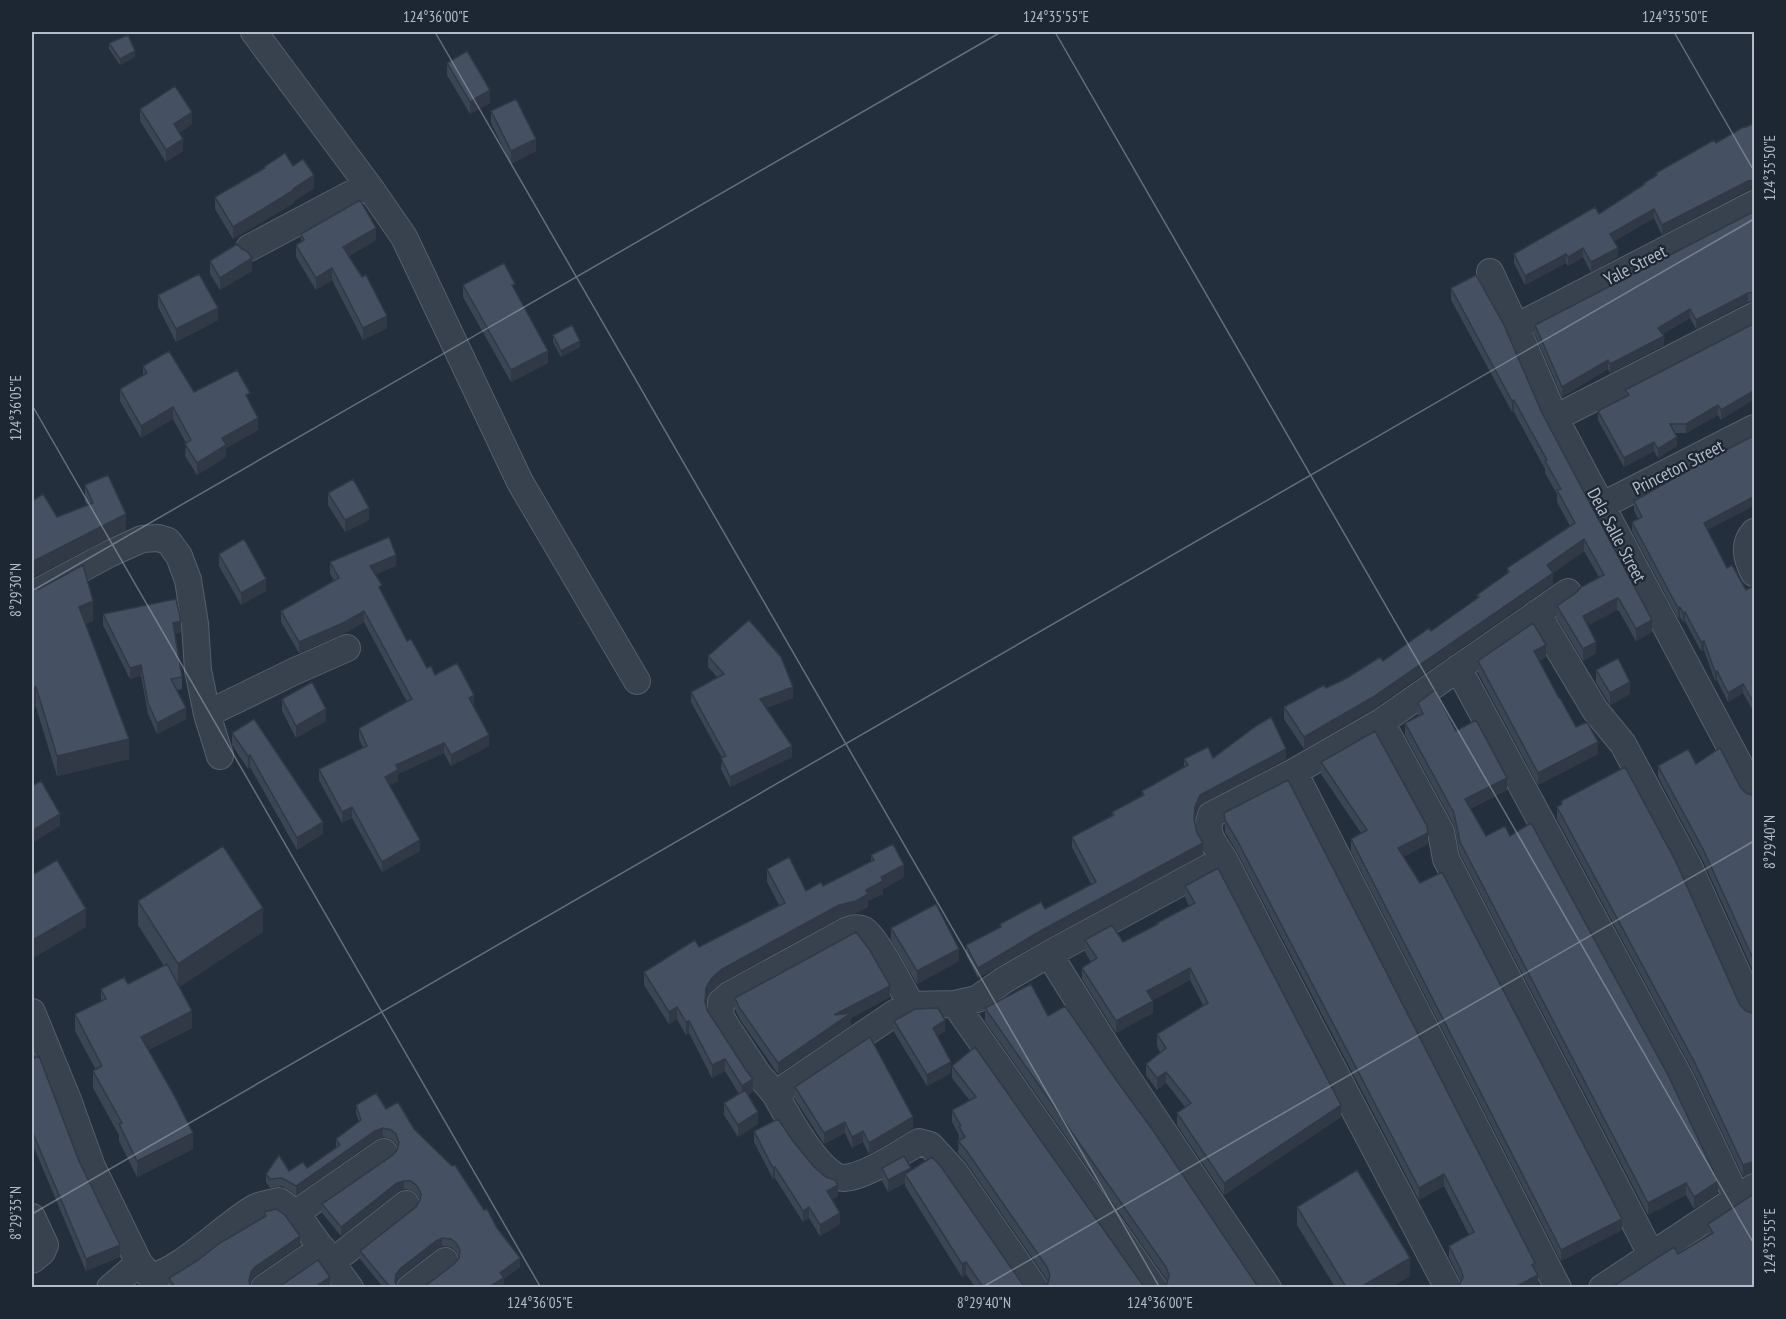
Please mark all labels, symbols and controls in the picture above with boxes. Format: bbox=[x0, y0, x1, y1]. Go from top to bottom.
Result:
text: 124°36'00"E bbox=[403, 7, 469, 26]
text: 124°35'55"E bbox=[1023, 7, 1089, 26]
text: 124°35'50"E bbox=[1642, 7, 1708, 26]
text: 124°35'50"E bbox=[1760, 135, 1779, 201]
street label: Yale Street bbox=[1600, 240, 1670, 290]
text: 124°36'05"E bbox=[6, 375, 25, 441]
street label: Princeton Street bbox=[1628, 434, 1728, 500]
street label: Dela Salle Street bbox=[1582, 484, 1652, 586]
text: 8°29'30"N bbox=[6, 563, 25, 617]
text: 8°29'40"N bbox=[1760, 815, 1779, 869]
text: 8°29'35"N bbox=[6, 1186, 25, 1240]
text: 124°35'55"E bbox=[1760, 1208, 1779, 1274]
text: 124°36'05"E bbox=[507, 1293, 573, 1312]
text: 8°29'40"N bbox=[957, 1293, 1011, 1312]
text: 124°36'00"E bbox=[1127, 1293, 1193, 1312]

